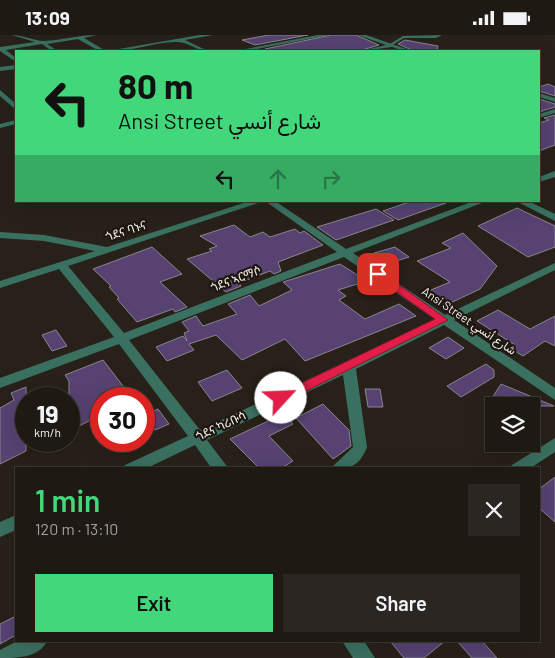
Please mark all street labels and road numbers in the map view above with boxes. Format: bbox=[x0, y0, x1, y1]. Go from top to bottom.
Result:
street label: ጎደና ባኑና bbox=[103, 217, 148, 243]
street label: ጎደና ኣርማሶ bbox=[208, 262, 263, 294]
street label: Ansi Street شارع أنسي bbox=[417, 283, 519, 360]
street label: ጎደና ካሪቡሳ bbox=[193, 407, 248, 443]

